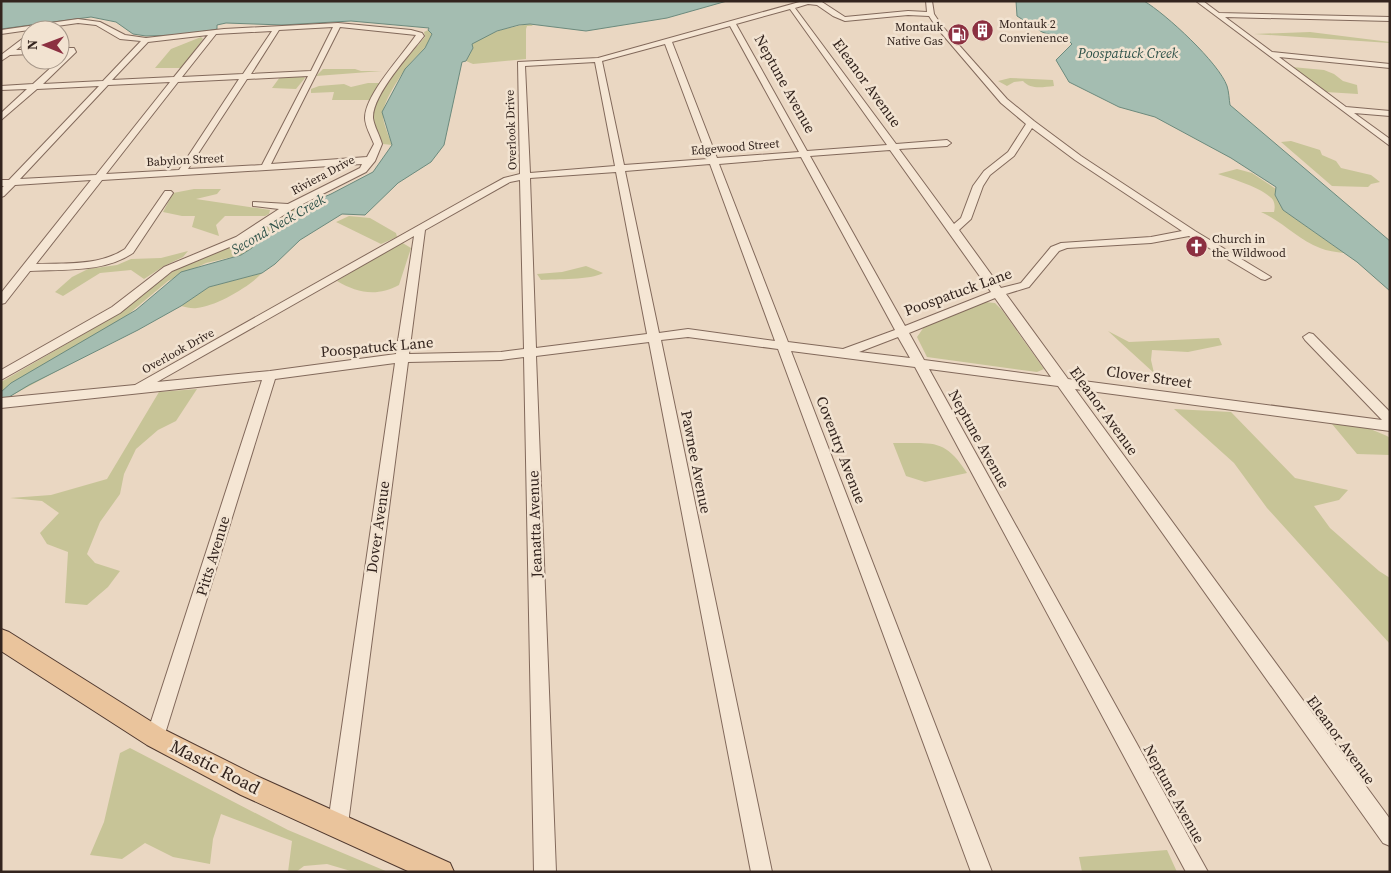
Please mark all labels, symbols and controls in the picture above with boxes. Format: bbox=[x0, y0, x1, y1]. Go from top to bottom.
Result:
place label: Montauk 2 Convienence bbox=[999, 16, 1068, 46]
place label: Montauk Native Gas bbox=[887, 19, 943, 49]
building icon: Montauk 2 Convienence bbox=[971, 19, 995, 43]
north arrow bbox=[20, 20, 70, 70]
fuel station icon: Montauk Native Gas bbox=[947, 22, 971, 46]
street label: Neptune Avenue bbox=[750, 31, 821, 137]
street label: Eleanor Avenue bbox=[828, 34, 907, 132]
text: N bbox=[22, 39, 42, 50]
water label: Poospatuck Creek bbox=[1077, 43, 1179, 63]
street label: Overlook Drive bbox=[502, 90, 520, 170]
street label: Edgewood Street bbox=[690, 135, 780, 159]
street label: Babylon Street bbox=[146, 150, 224, 170]
street label: Riviera Drive bbox=[288, 152, 358, 198]
water label: Second Neck Creek bbox=[227, 189, 329, 259]
place label: Church in the Wildwood bbox=[1212, 231, 1286, 261]
church icon: Church in the Wildwood bbox=[1184, 234, 1208, 258]
street label: Poospatuck Lane bbox=[901, 262, 1015, 321]
street label: Overlook Drive bbox=[139, 325, 217, 377]
street label: Poospatuck Lane bbox=[320, 331, 435, 362]
street label: Clover Street bbox=[1105, 360, 1193, 393]
street label: Eleanor Avenue bbox=[1065, 362, 1144, 460]
street label: Neptune Avenue bbox=[944, 386, 1015, 492]
street label: Coventry Avenue bbox=[811, 393, 872, 507]
street label: Pawnee Avenue bbox=[676, 408, 717, 516]
street label: Jeanatta Avenue bbox=[522, 470, 547, 579]
street label: Dover Avenue bbox=[361, 479, 394, 574]
street label: Pitts Avenue bbox=[190, 513, 235, 598]
street label: Eleanor Avenue bbox=[1302, 691, 1381, 789]
street label: Mastic Road bbox=[166, 733, 264, 800]
street label: Neptune Avenue bbox=[1139, 741, 1210, 847]

